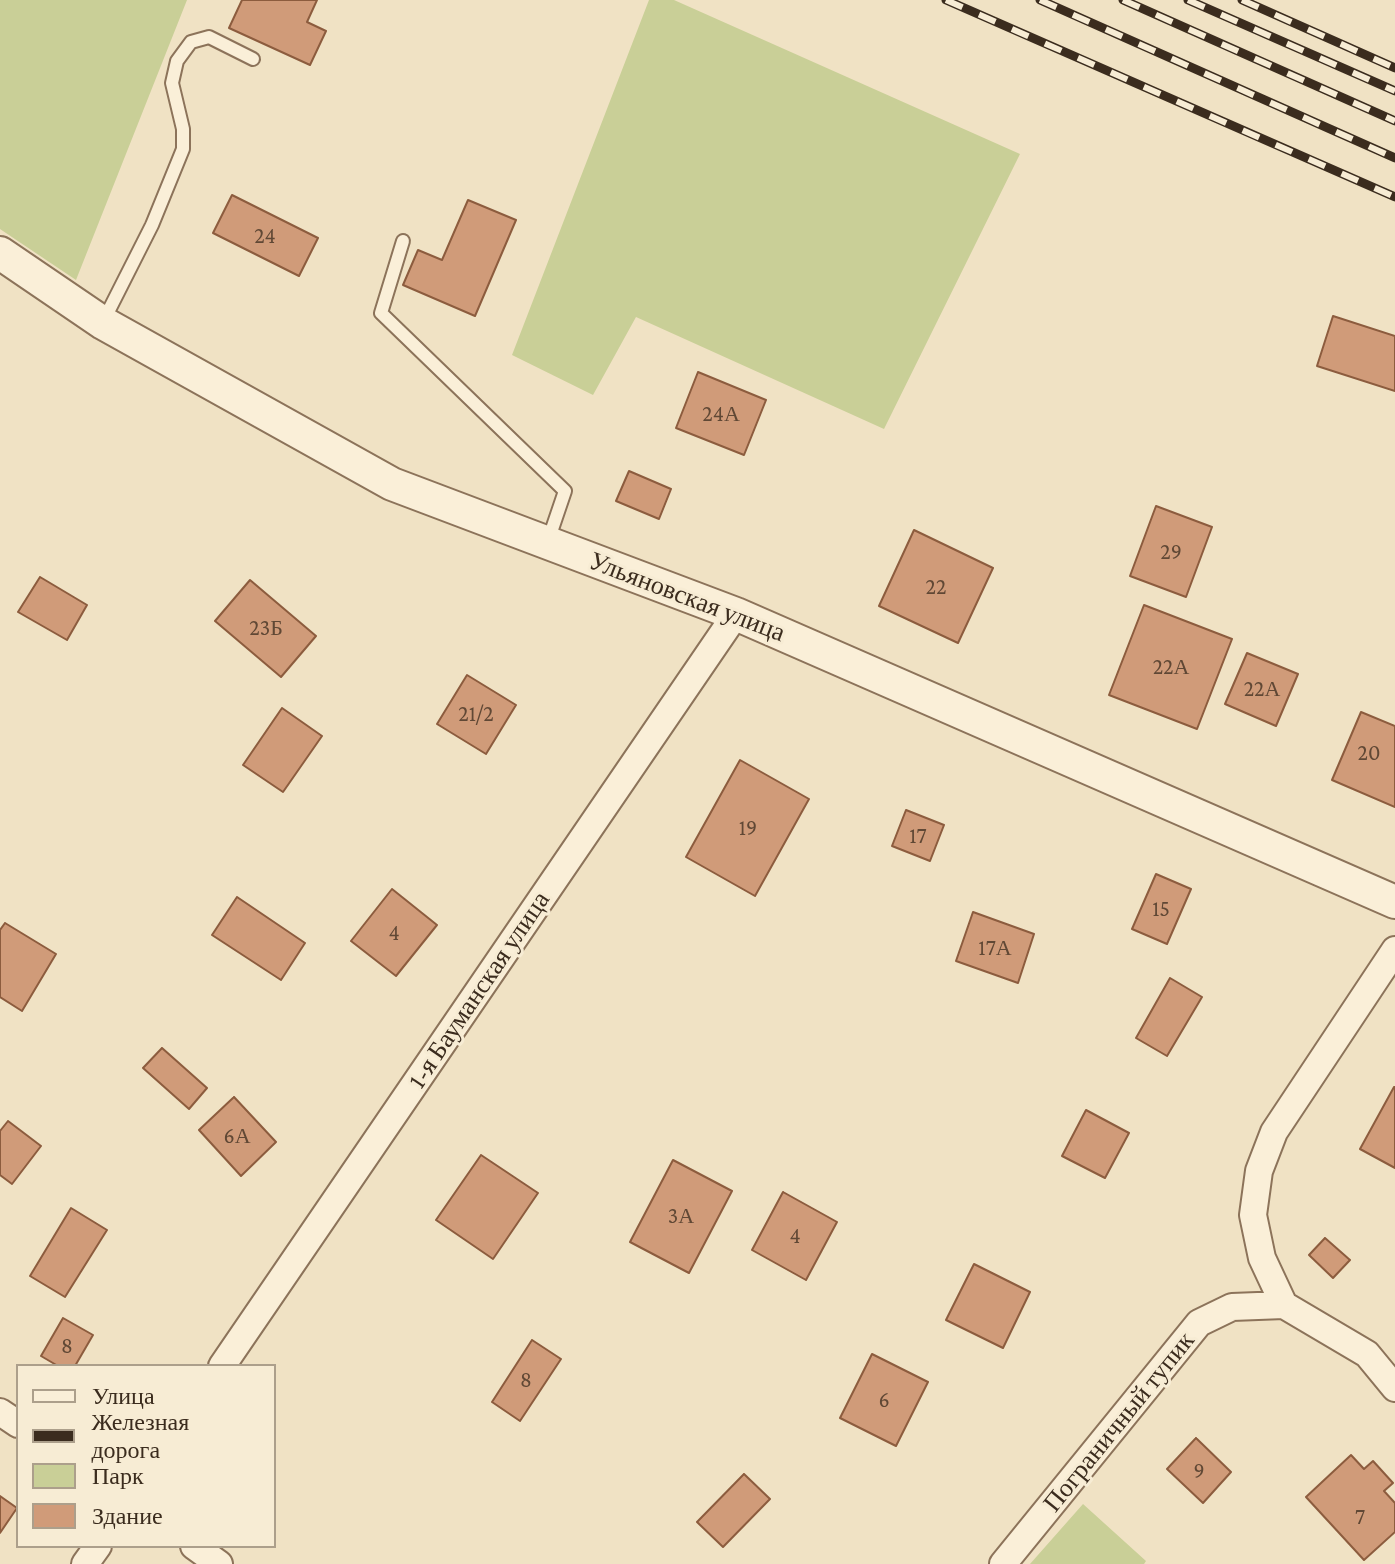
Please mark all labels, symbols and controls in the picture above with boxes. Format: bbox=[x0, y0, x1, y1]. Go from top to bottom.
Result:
house number: 24 bbox=[254, 223, 276, 249]
house number: 24А bbox=[702, 401, 740, 427]
house number: 29 bbox=[1160, 539, 1182, 565]
street label: Ульяновская улица bbox=[584, 545, 790, 649]
house number: 22 bbox=[926, 574, 946, 600]
house number: 23Б bbox=[249, 615, 283, 641]
house number: 22А bbox=[1153, 654, 1189, 680]
house number: 22А bbox=[1244, 676, 1280, 702]
house number: 21/2 bbox=[458, 701, 494, 727]
house number: 20 bbox=[1358, 740, 1380, 766]
house number: 19 bbox=[739, 815, 757, 841]
house number: 17 bbox=[909, 823, 927, 849]
street label: 1-я Бауманская улица bbox=[402, 886, 556, 1094]
house number: 15 bbox=[1152, 896, 1170, 922]
house number: 4 bbox=[388, 920, 400, 946]
house number: 17А bbox=[978, 935, 1012, 961]
house number: 6А bbox=[223, 1123, 251, 1149]
house number: 3А bbox=[668, 1203, 694, 1229]
house number: 4 bbox=[789, 1223, 801, 1249]
street label: Пограничный тупик bbox=[1037, 1326, 1201, 1518]
house number: 8 bbox=[61, 1333, 73, 1359]
legend bbox=[16, 1364, 276, 1548]
house number: 8 bbox=[520, 1367, 532, 1393]
text: Улица bbox=[92, 1382, 155, 1409]
house number: 6 bbox=[878, 1387, 890, 1413]
text: Железная дорога bbox=[91, 1408, 189, 1463]
house number: 9 bbox=[1193, 1458, 1205, 1484]
text: Парк bbox=[92, 1462, 144, 1489]
text: Здание bbox=[92, 1502, 163, 1529]
house number: 7 bbox=[1355, 1504, 1365, 1530]

